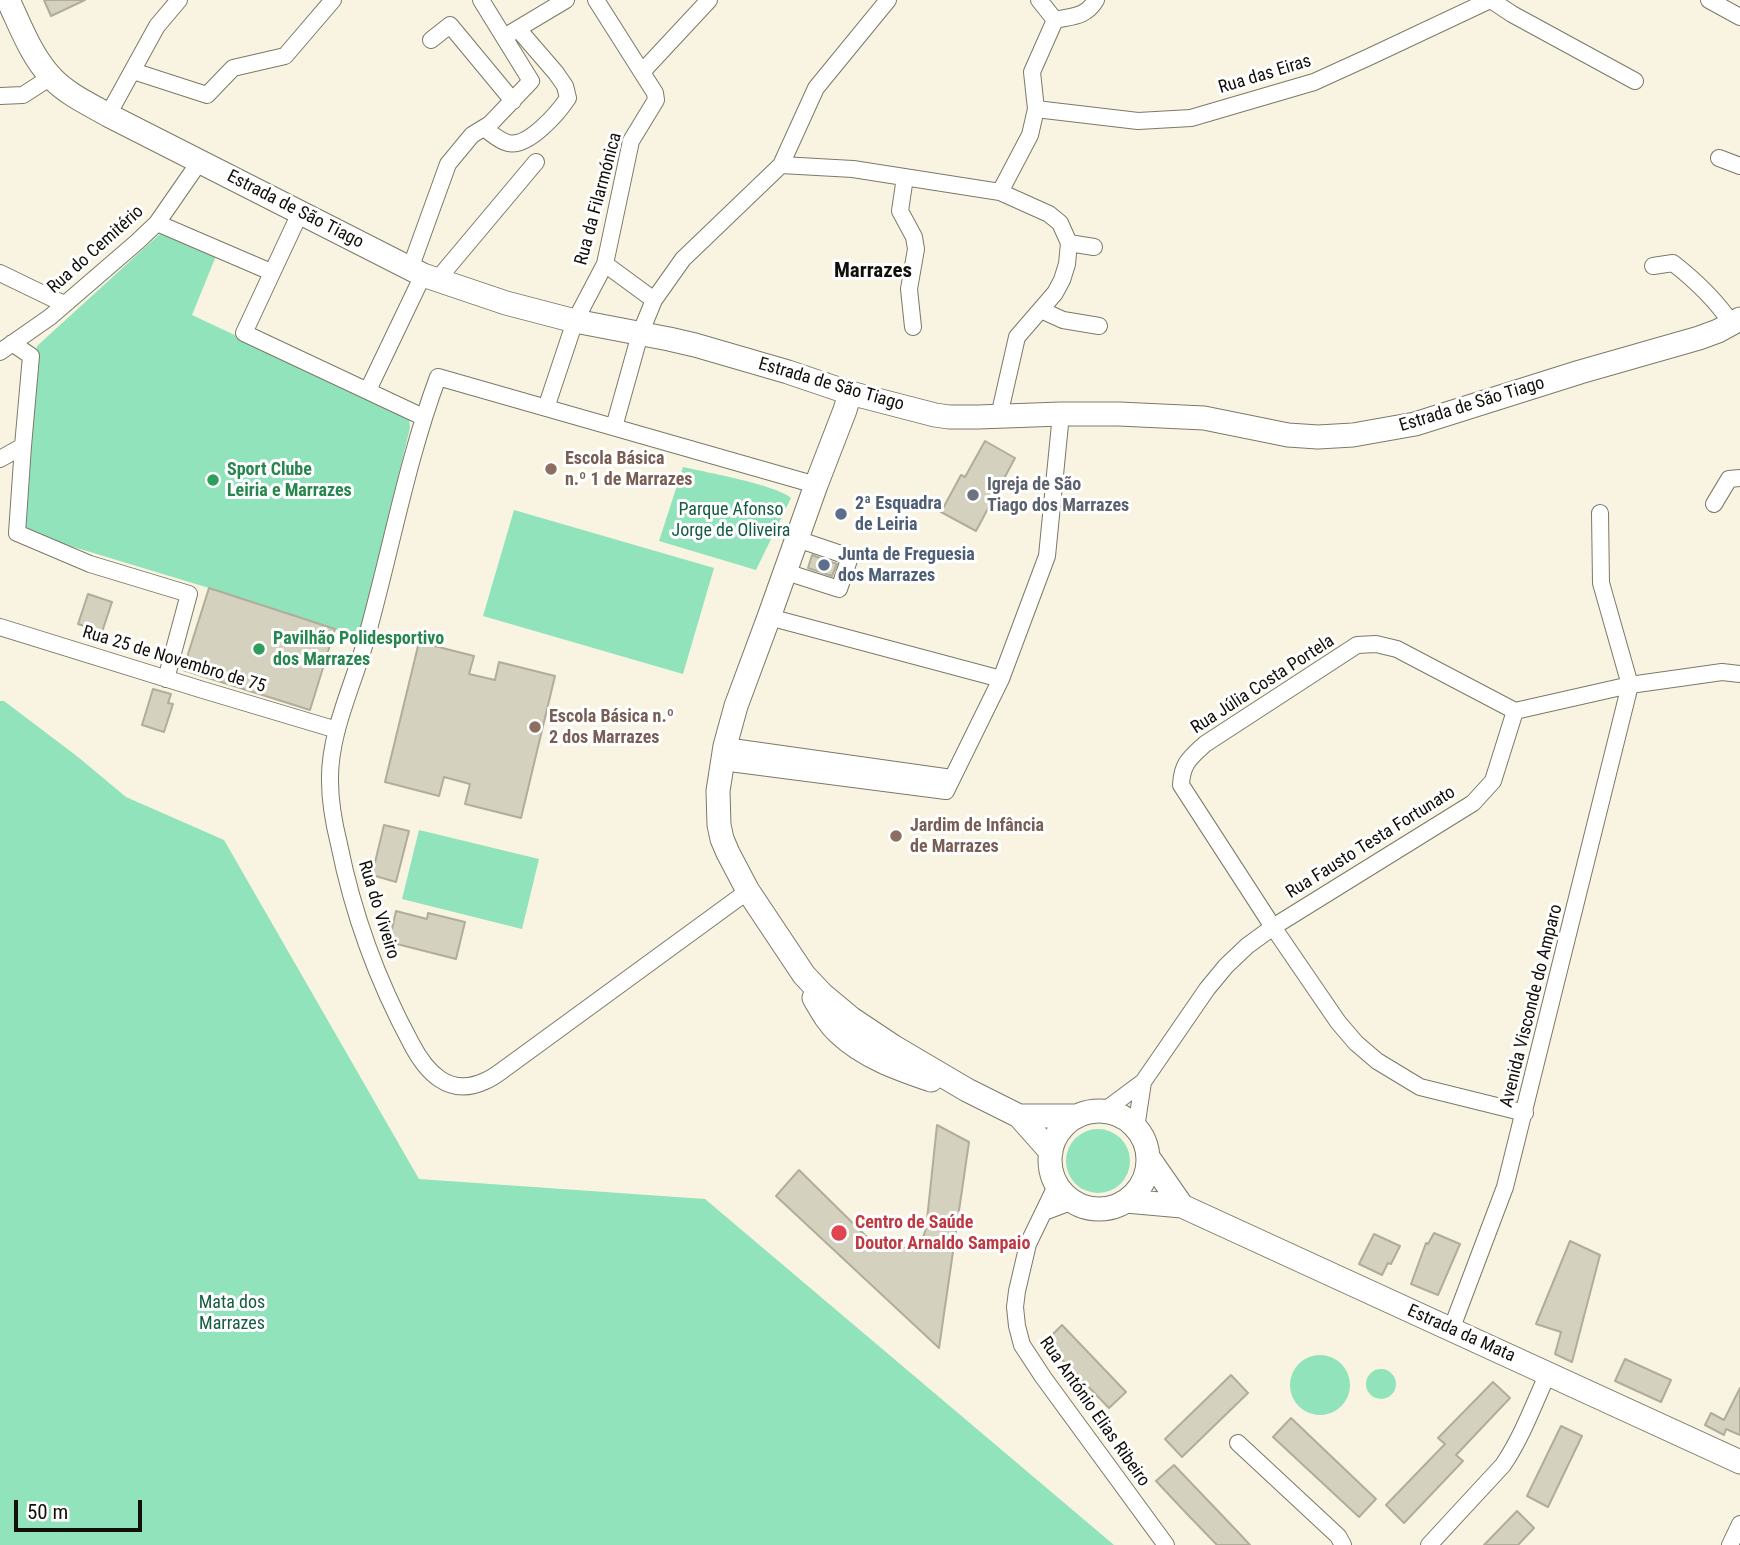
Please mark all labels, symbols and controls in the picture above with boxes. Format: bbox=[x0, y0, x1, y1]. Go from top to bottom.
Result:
street label: Rua das Eiras bbox=[1216, 51, 1314, 99]
street label: Rua da Filarmónica bbox=[571, 130, 627, 268]
street label: Estrada de São Tiago bbox=[223, 166, 367, 254]
street label: Rua do Cemitério bbox=[43, 201, 149, 299]
district label: Marrazes bbox=[834, 259, 912, 285]
street label: Estrada de São Tiago bbox=[756, 354, 906, 416]
street label: Estrada de São Tiago bbox=[1397, 373, 1547, 437]
place label: Escola Básica n.º 1 de Marrazes bbox=[565, 448, 693, 490]
place label: Sport Clube Leiria e Marrazes bbox=[227, 459, 352, 502]
marker: Escola Básica n.º 1 de Marrazes bbox=[543, 461, 559, 477]
marker: Sport Clube Leiria e Marrazes bbox=[205, 472, 221, 488]
place label: Igreja de São Tiago dos Marrazes bbox=[987, 474, 1129, 516]
marker: Igreja de São Tiago dos Marrazes bbox=[965, 487, 981, 503]
place label: 2ª Esquadra de Leiria bbox=[855, 493, 942, 536]
park label: Parque Afonso Jorge de Oliveira bbox=[672, 499, 790, 542]
marker: 2ª Esquadra de Leiria bbox=[833, 506, 849, 522]
place label: Junta de Freguesia dos Marrazes bbox=[838, 544, 975, 586]
marker: Junta de Freguesia dos Marrazes bbox=[816, 557, 832, 573]
street label: Rua 25 de Novembro de 75 bbox=[80, 622, 268, 698]
place label: Pavilhão Polidesportivo dos Marrazes bbox=[273, 628, 444, 670]
street label: Rua Júlia Costa Portela bbox=[1187, 631, 1339, 739]
marker: Pavilhão Polidesportivo dos Marrazes bbox=[251, 641, 267, 657]
place label: Escola Básica n.º 2 dos Marrazes bbox=[549, 706, 674, 748]
marker: Escola Básica n.º 2 dos Marrazes bbox=[527, 719, 543, 735]
street label: Rua Fausto Testa Fortunato bbox=[1282, 782, 1460, 904]
place label: Jardim de Infância de Marrazes bbox=[910, 815, 1044, 858]
marker: Jardim de Infância de Marrazes bbox=[888, 828, 904, 844]
street label: Rua do Viveiro bbox=[353, 858, 403, 962]
street label: Avenida Visconde do Amparo bbox=[1496, 902, 1568, 1110]
place label: Centro de Saúde Doutor Arnaldo Sampaio bbox=[855, 1212, 1030, 1254]
marker: Centro de Saúde Doutor Arnaldo Sampaio bbox=[829, 1223, 849, 1243]
park label: Mata dos Marrazes bbox=[199, 1292, 265, 1334]
street label: Estrada da Mata bbox=[1404, 1301, 1518, 1367]
street label: Rua António Elias Ribeiro bbox=[1034, 1333, 1154, 1491]
scale bar bbox=[18, 1486, 145, 1530]
text: 50 m bbox=[27, 1500, 68, 1524]

